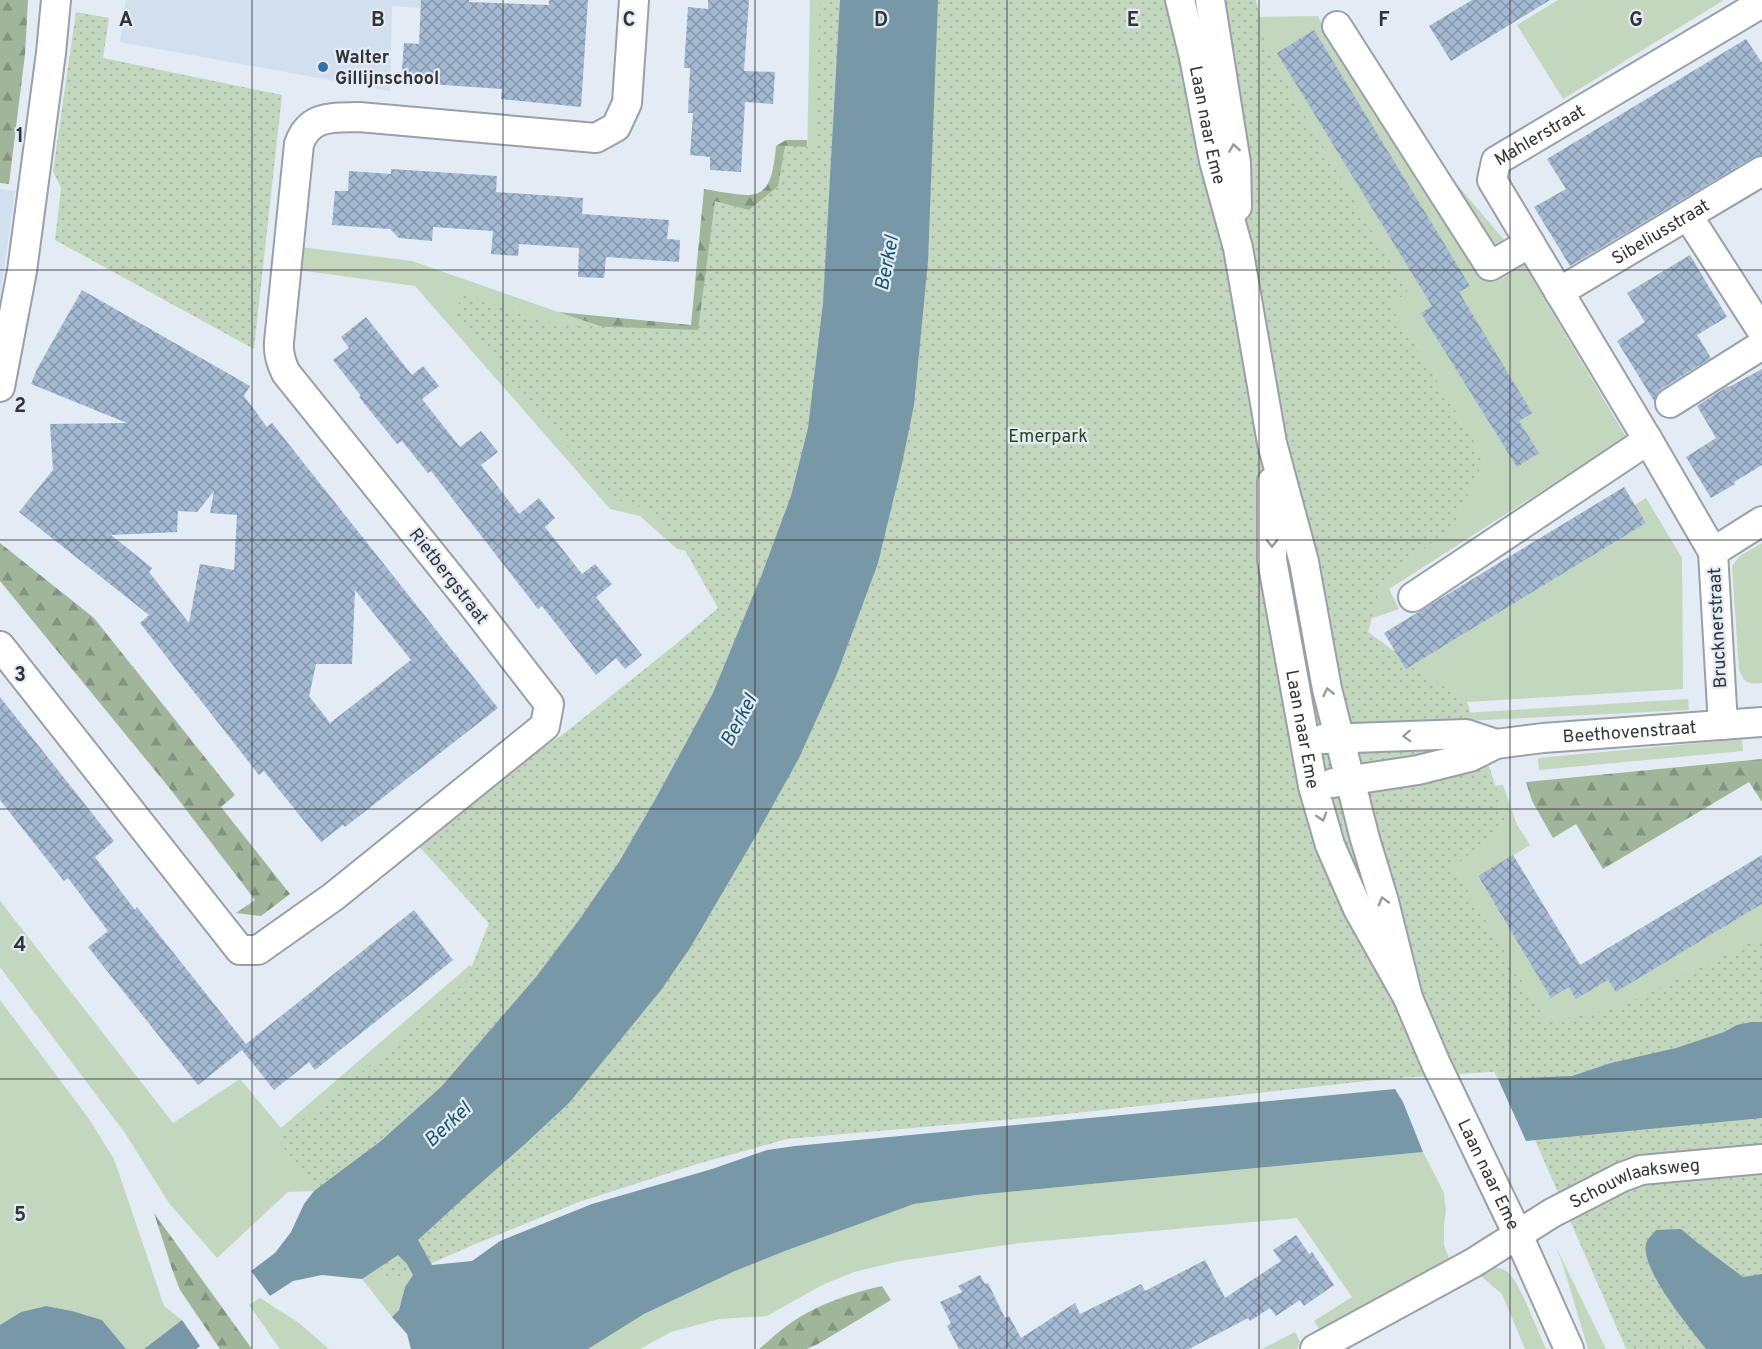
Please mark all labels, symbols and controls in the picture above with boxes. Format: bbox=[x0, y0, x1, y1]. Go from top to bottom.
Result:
text: A bbox=[119, 8, 133, 34]
text: B bbox=[371, 8, 385, 34]
text: C bbox=[623, 8, 635, 34]
text: D bbox=[874, 8, 888, 34]
text: E bbox=[1127, 8, 1139, 34]
text: F bbox=[1378, 8, 1390, 34]
text: G bbox=[1629, 8, 1643, 34]
place label: Walter Gillijnschool bbox=[335, 47, 439, 91]
marker: Walter Gillijnschool bbox=[316, 60, 330, 74]
street label: Laan naar Eme bbox=[1183, 64, 1230, 187]
street label: Mahlerstraat bbox=[1491, 101, 1590, 172]
text: 1 bbox=[16, 124, 24, 150]
one-way arrow bbox=[1228, 143, 1240, 153]
street label: Sibeliusstraat bbox=[1608, 195, 1714, 271]
water label: Berkel bbox=[870, 233, 906, 293]
text: 2 bbox=[14, 394, 26, 420]
park label: Emerpark bbox=[1008, 426, 1088, 449]
street label: Rietbergstraat bbox=[403, 524, 493, 630]
one-way arrow bbox=[1266, 539, 1278, 548]
street label: Brucknerstraat bbox=[1704, 567, 1733, 689]
text: 3 bbox=[14, 663, 26, 689]
street label: Laan naar Eme bbox=[1279, 668, 1323, 791]
one-way arrow bbox=[1322, 687, 1335, 697]
water label: Berkel bbox=[715, 690, 765, 752]
street label: Beethovenstraat bbox=[1562, 717, 1697, 750]
one-way arrow bbox=[1403, 730, 1412, 742]
one-way arrow bbox=[1315, 812, 1327, 822]
one-way arrow bbox=[1378, 896, 1391, 906]
text: 4 bbox=[14, 933, 26, 959]
water label: Berkel bbox=[419, 1096, 478, 1154]
street label: Laan naar Eme bbox=[1451, 1116, 1524, 1234]
street label: Schouwlaaksweg bbox=[1566, 1155, 1701, 1215]
text: 5 bbox=[14, 1203, 26, 1229]

